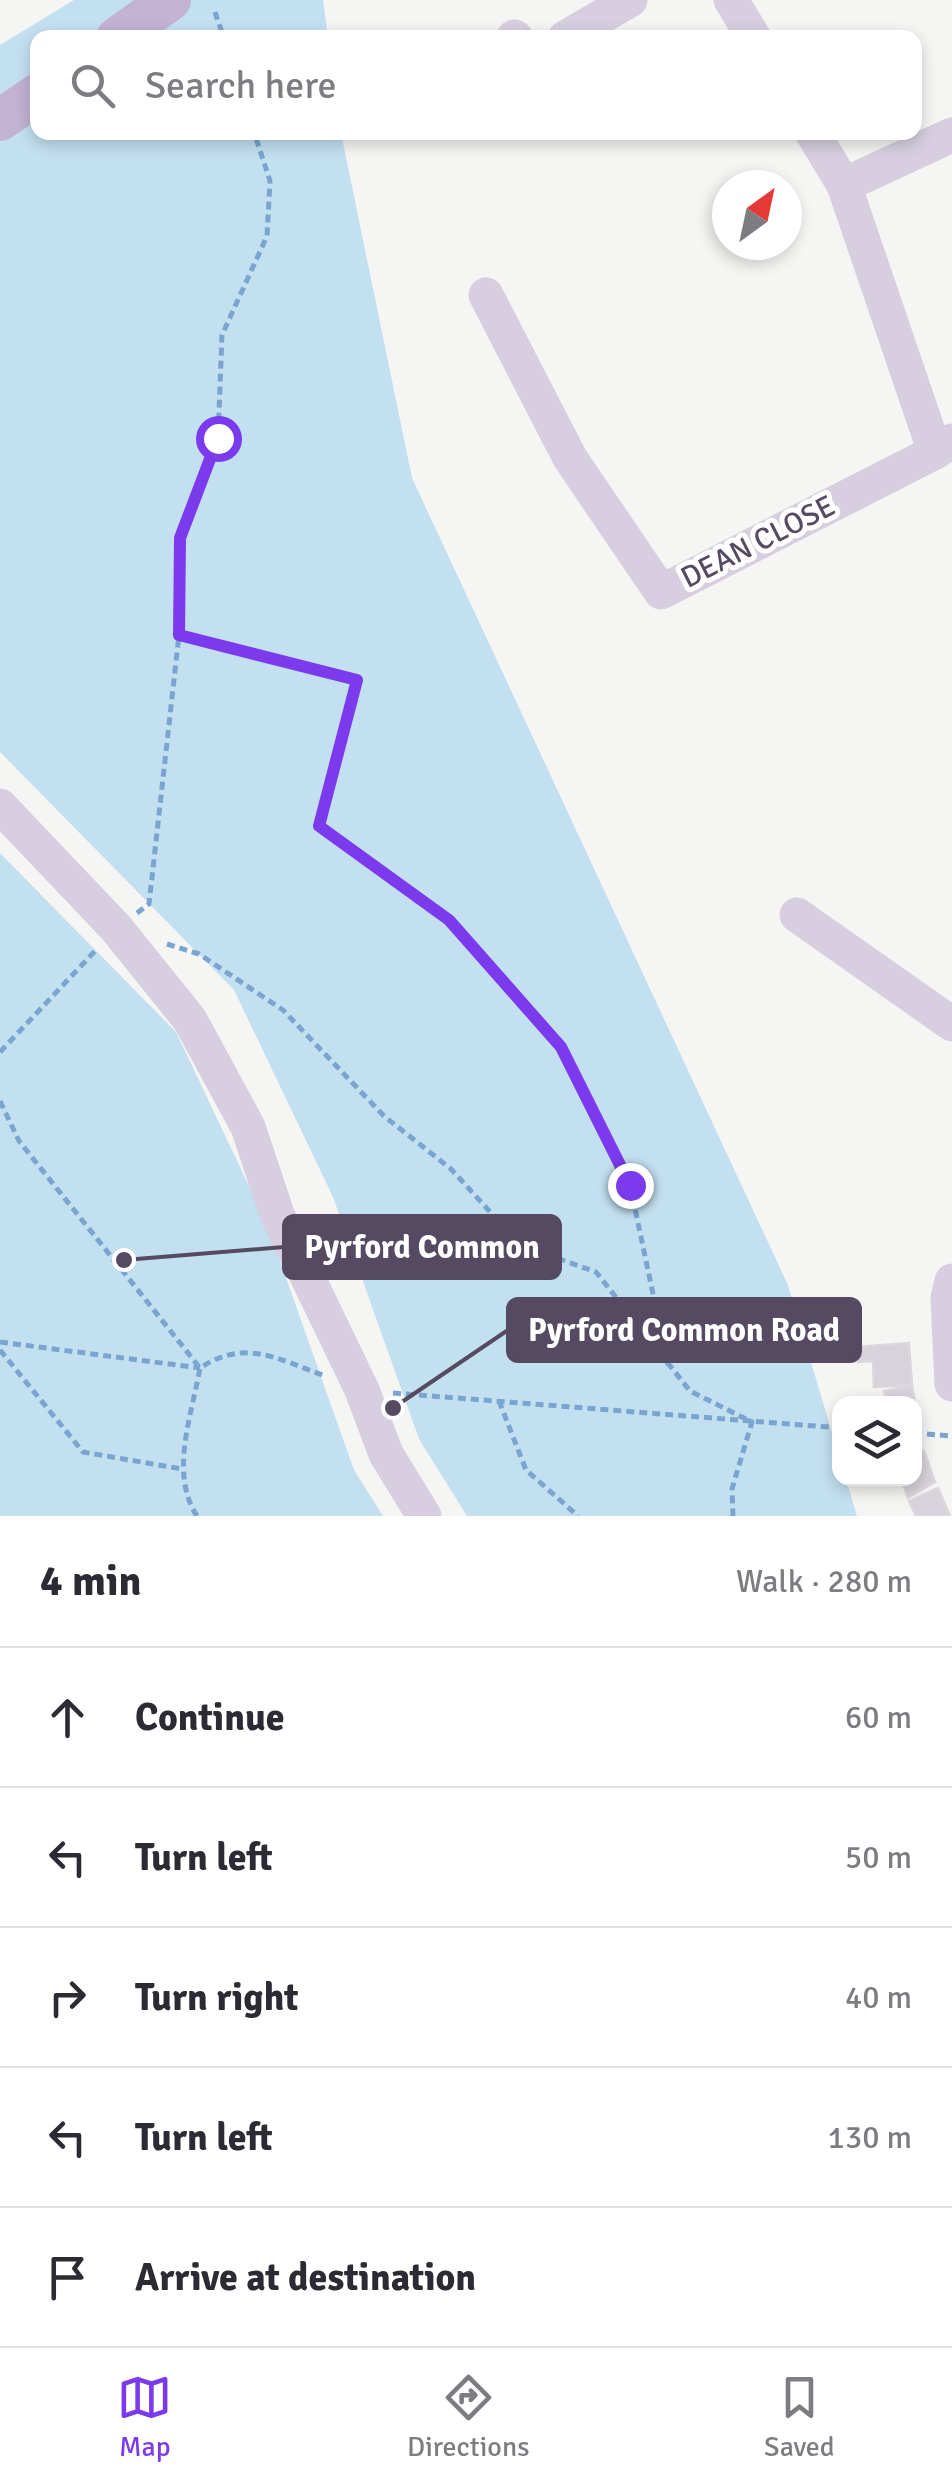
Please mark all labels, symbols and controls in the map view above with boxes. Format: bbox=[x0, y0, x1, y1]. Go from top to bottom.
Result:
search box bbox=[30, 30, 922, 140]
icon: search bbox=[65, 58, 120, 113]
text: Search here bbox=[145, 62, 337, 109]
north arrow bbox=[712, 170, 802, 260]
route start bbox=[196, 416, 242, 462]
street label: DEAN CLOSE bbox=[675, 487, 841, 597]
route end bbox=[608, 1163, 654, 1209]
callout: Pyrford Common bbox=[284, 1216, 560, 1278]
text: Pyrford Common bbox=[304, 1228, 540, 1267]
callout: Pyrford Common Road bbox=[508, 1299, 860, 1361]
text: Pyrford Common Road bbox=[528, 1311, 840, 1350]
map controls bbox=[832, 1396, 922, 1486]
button: layers bbox=[832, 1396, 922, 1486]
text: 4 min bbox=[40, 1556, 141, 1607]
text: Walk · 280 m bbox=[736, 1562, 912, 1601]
icon: ahead bbox=[40, 1690, 95, 1745]
text: Continue bbox=[135, 1694, 285, 1741]
text: 60 m bbox=[845, 1698, 912, 1737]
icon: left bbox=[40, 1830, 95, 1885]
text: Turn left bbox=[135, 1834, 273, 1881]
text: 50 m bbox=[845, 1838, 912, 1877]
icon: right bbox=[40, 1970, 95, 2025]
text: Turn right bbox=[135, 1974, 299, 2021]
text: 40 m bbox=[845, 1978, 912, 2017]
icon: left bbox=[40, 2110, 95, 2165]
text: Turn left bbox=[135, 2114, 273, 2161]
text: 130 m bbox=[828, 2118, 912, 2157]
icon: arrive bbox=[40, 2250, 95, 2305]
text: Arrive at destination bbox=[135, 2254, 476, 2301]
tab: Map bbox=[117, 2370, 172, 2464]
tab: Directions bbox=[407, 2370, 529, 2464]
tab: Saved bbox=[764, 2370, 835, 2464]

